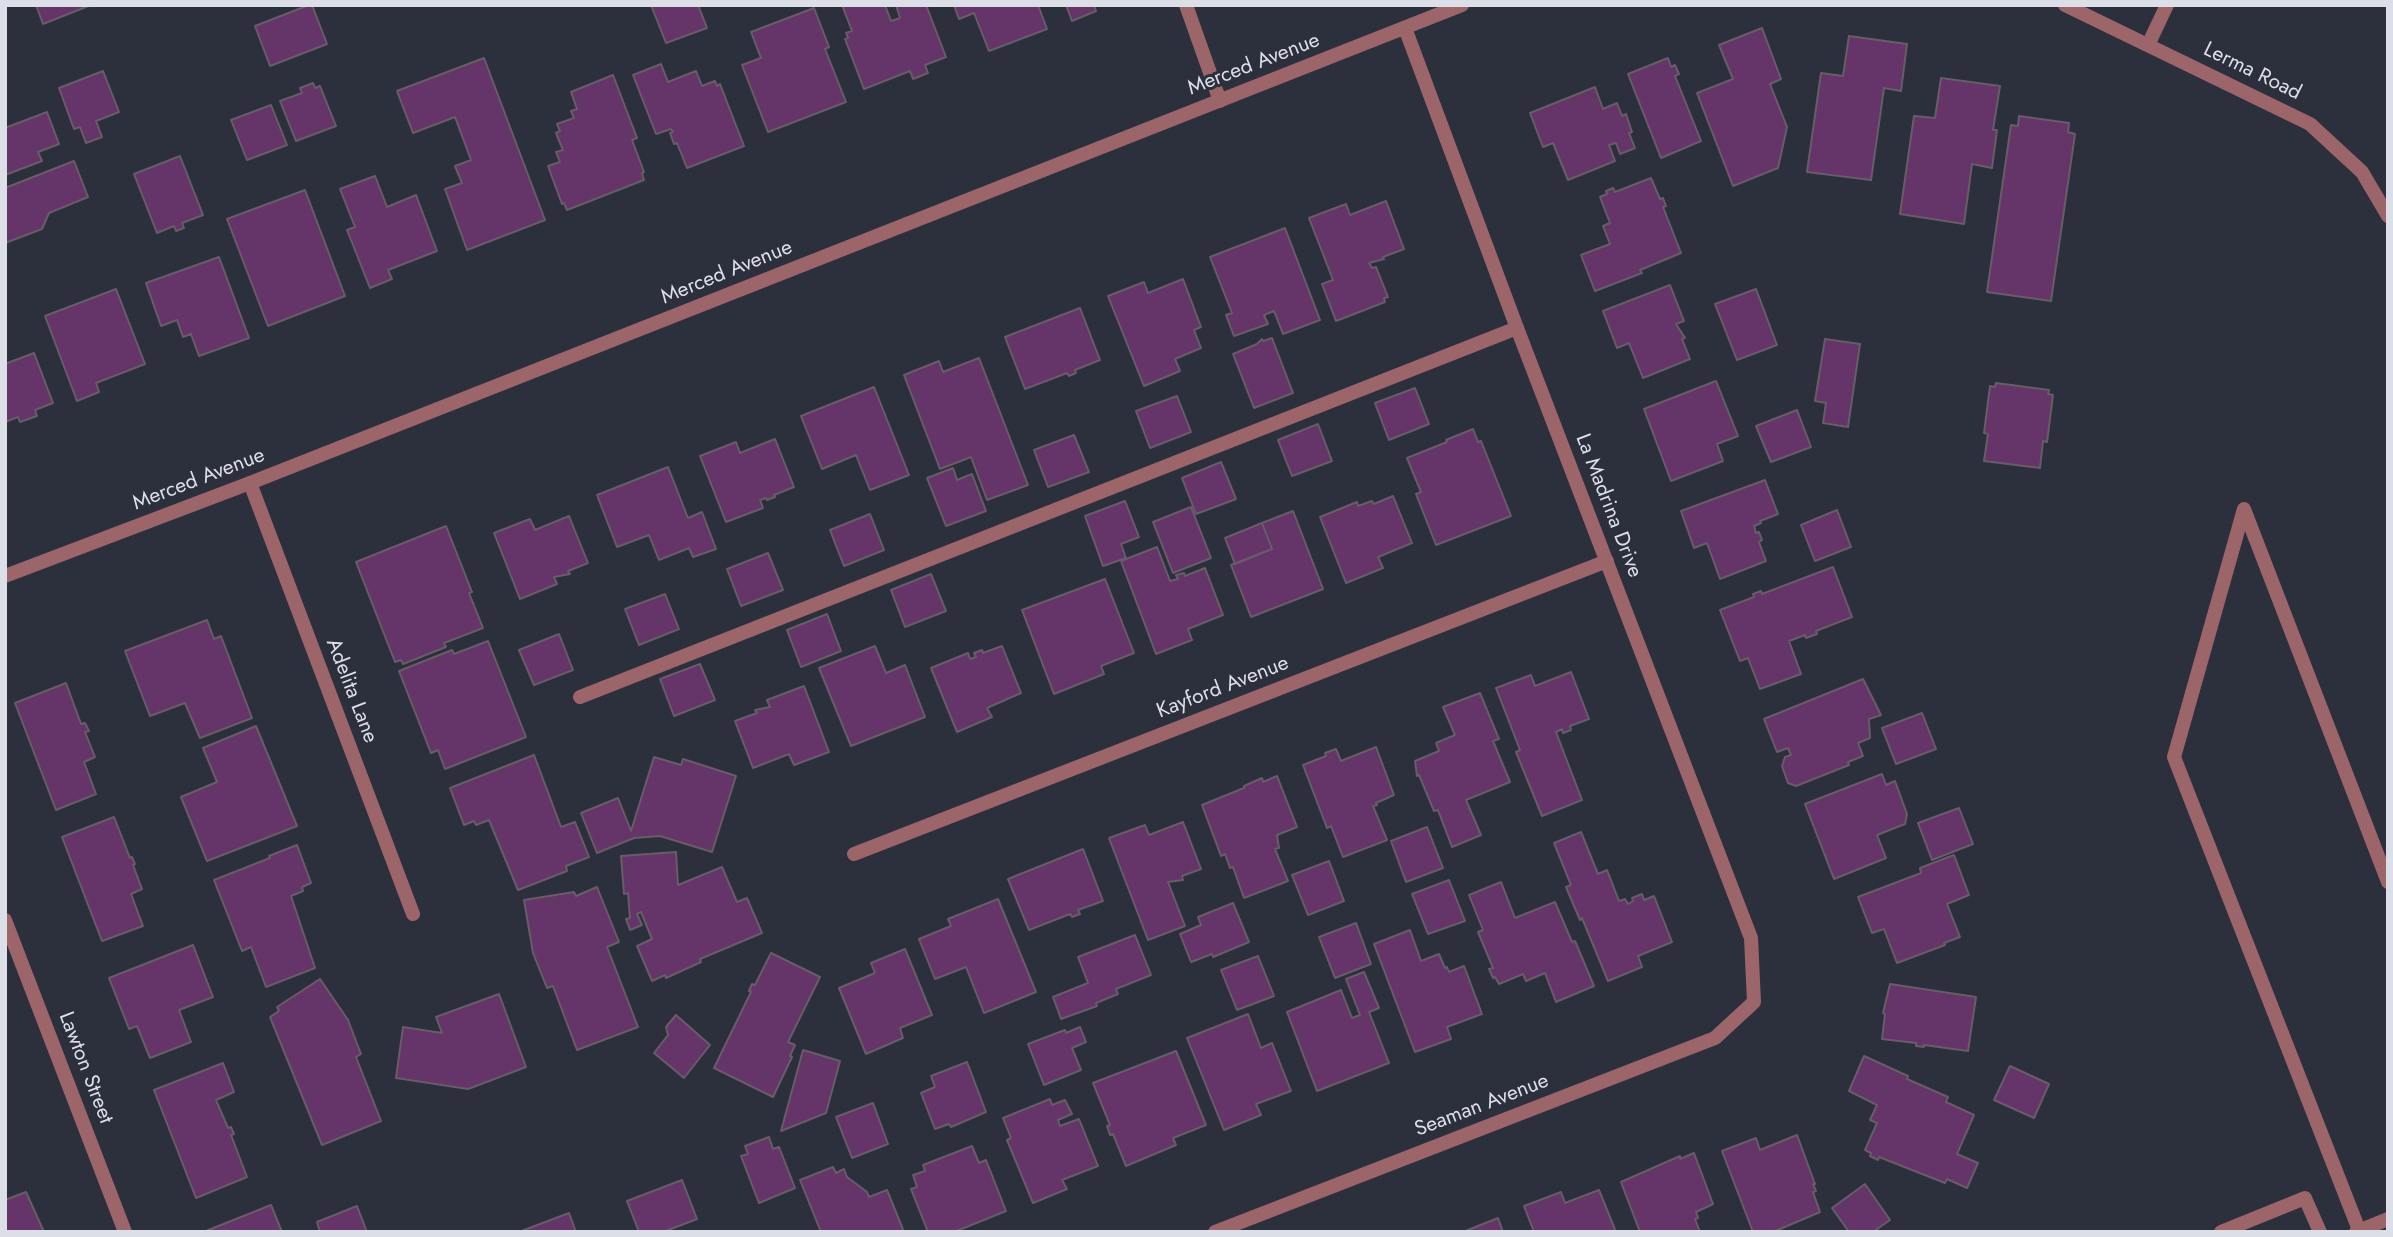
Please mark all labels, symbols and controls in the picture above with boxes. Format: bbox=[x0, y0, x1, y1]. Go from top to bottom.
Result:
street label: Merced Avenue bbox=[1184, 28, 1324, 102]
street label: Lerma Road bbox=[2199, 38, 2305, 106]
street label: Merced Avenue bbox=[658, 235, 796, 311]
street label: La Madrina Drive bbox=[1569, 431, 1647, 581]
street label: Merced Avenue bbox=[129, 443, 269, 517]
street label: Adelita Lane bbox=[320, 635, 382, 747]
street label: Kayford Avenue bbox=[1153, 651, 1293, 725]
street label: Lawton Street bbox=[52, 1009, 118, 1127]
street label: Seaman Avenue bbox=[1411, 1069, 1553, 1143]

